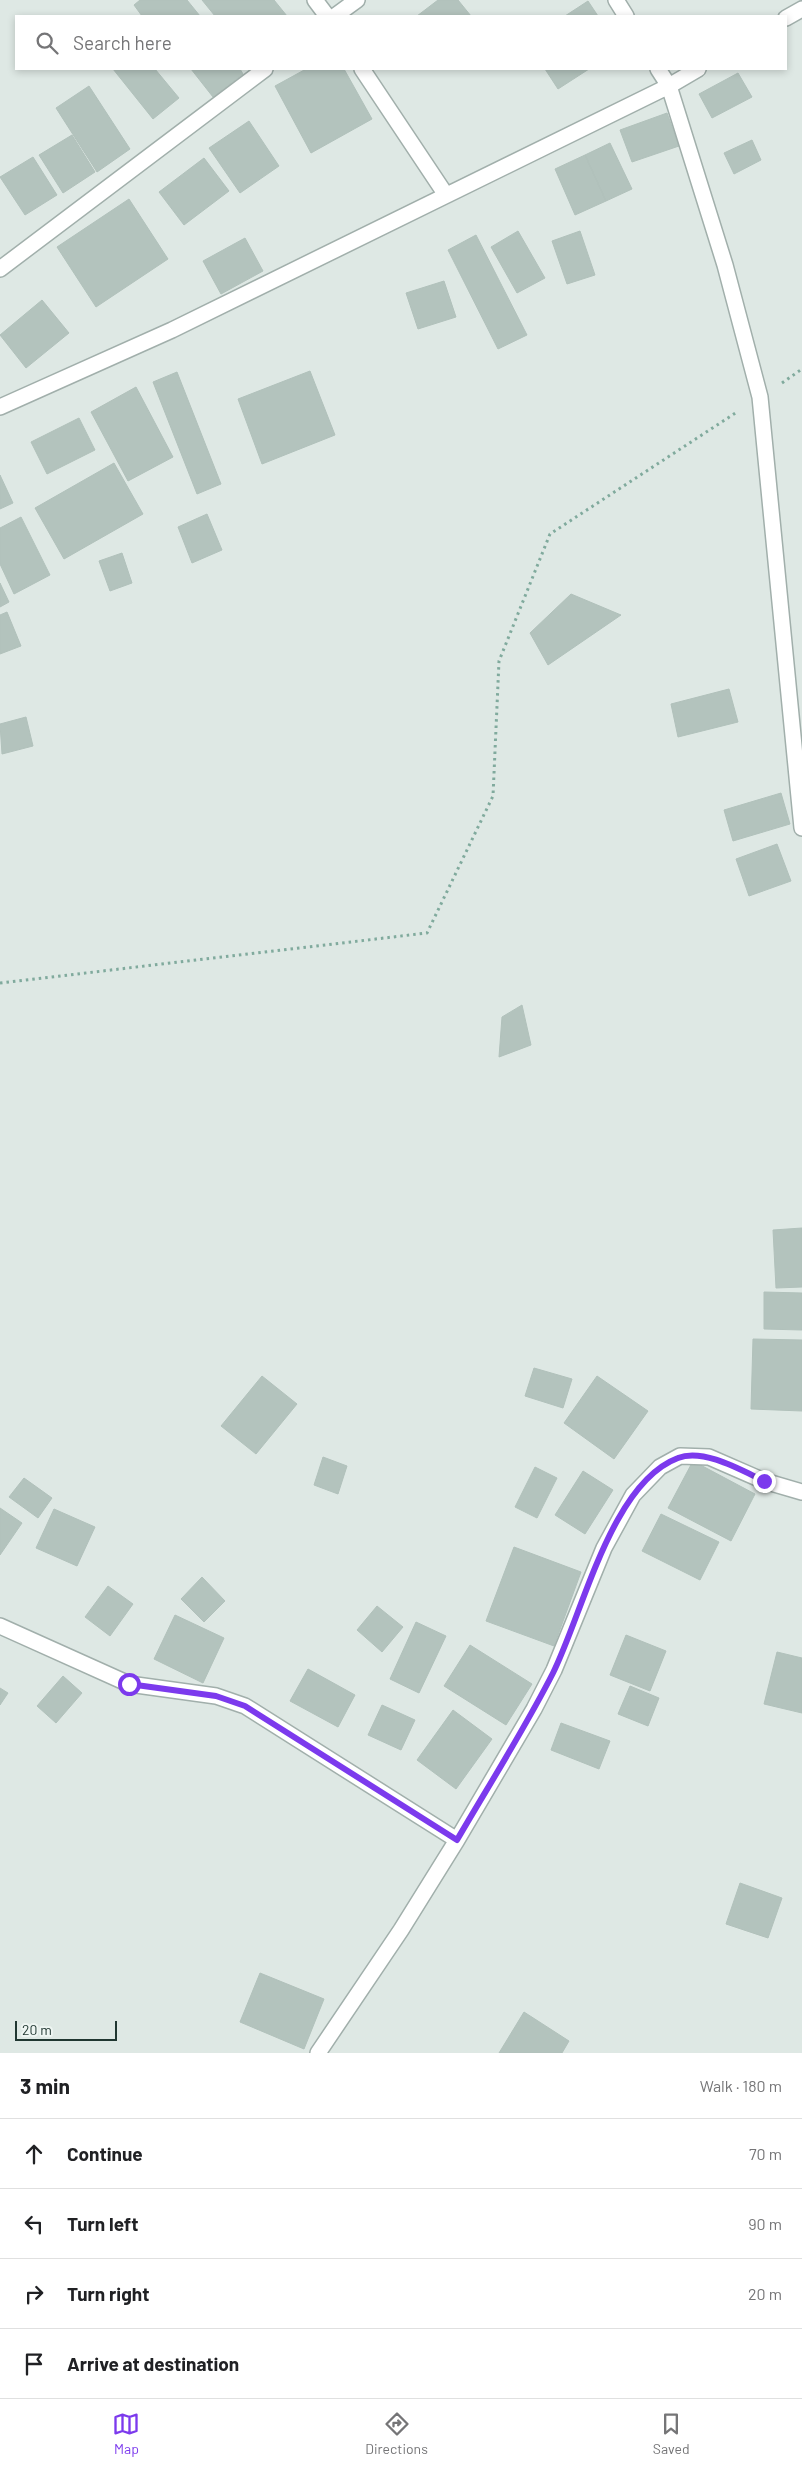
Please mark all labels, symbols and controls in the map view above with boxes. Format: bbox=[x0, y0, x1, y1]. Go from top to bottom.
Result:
search box bbox=[15, 15, 787, 70]
icon: search bbox=[33, 29, 61, 57]
text: Search here bbox=[73, 31, 172, 54]
route end bbox=[753, 1470, 776, 1493]
route start bbox=[118, 1673, 141, 1696]
scale bar bbox=[15, 2018, 118, 2041]
text: 20 m bbox=[22, 2021, 52, 2038]
text: 3 min bbox=[20, 2073, 70, 2098]
text: Walk · 180 m bbox=[700, 2076, 782, 2095]
icon: ahead bbox=[20, 2140, 48, 2168]
text: Continue bbox=[67, 2142, 143, 2165]
text: 70 m bbox=[749, 2144, 782, 2163]
icon: left bbox=[20, 2210, 48, 2238]
text: Turn left bbox=[67, 2212, 138, 2235]
text: 90 m bbox=[748, 2214, 782, 2233]
icon: right bbox=[20, 2280, 48, 2308]
text: Turn right bbox=[67, 2282, 149, 2305]
text: 20 m bbox=[748, 2284, 782, 2303]
icon: arrive bbox=[20, 2350, 48, 2378]
text: Arrive at destination bbox=[67, 2352, 239, 2375]
tab: Map bbox=[112, 2410, 140, 2457]
tab: Directions bbox=[365, 2410, 428, 2457]
tab: Saved bbox=[653, 2410, 690, 2457]

